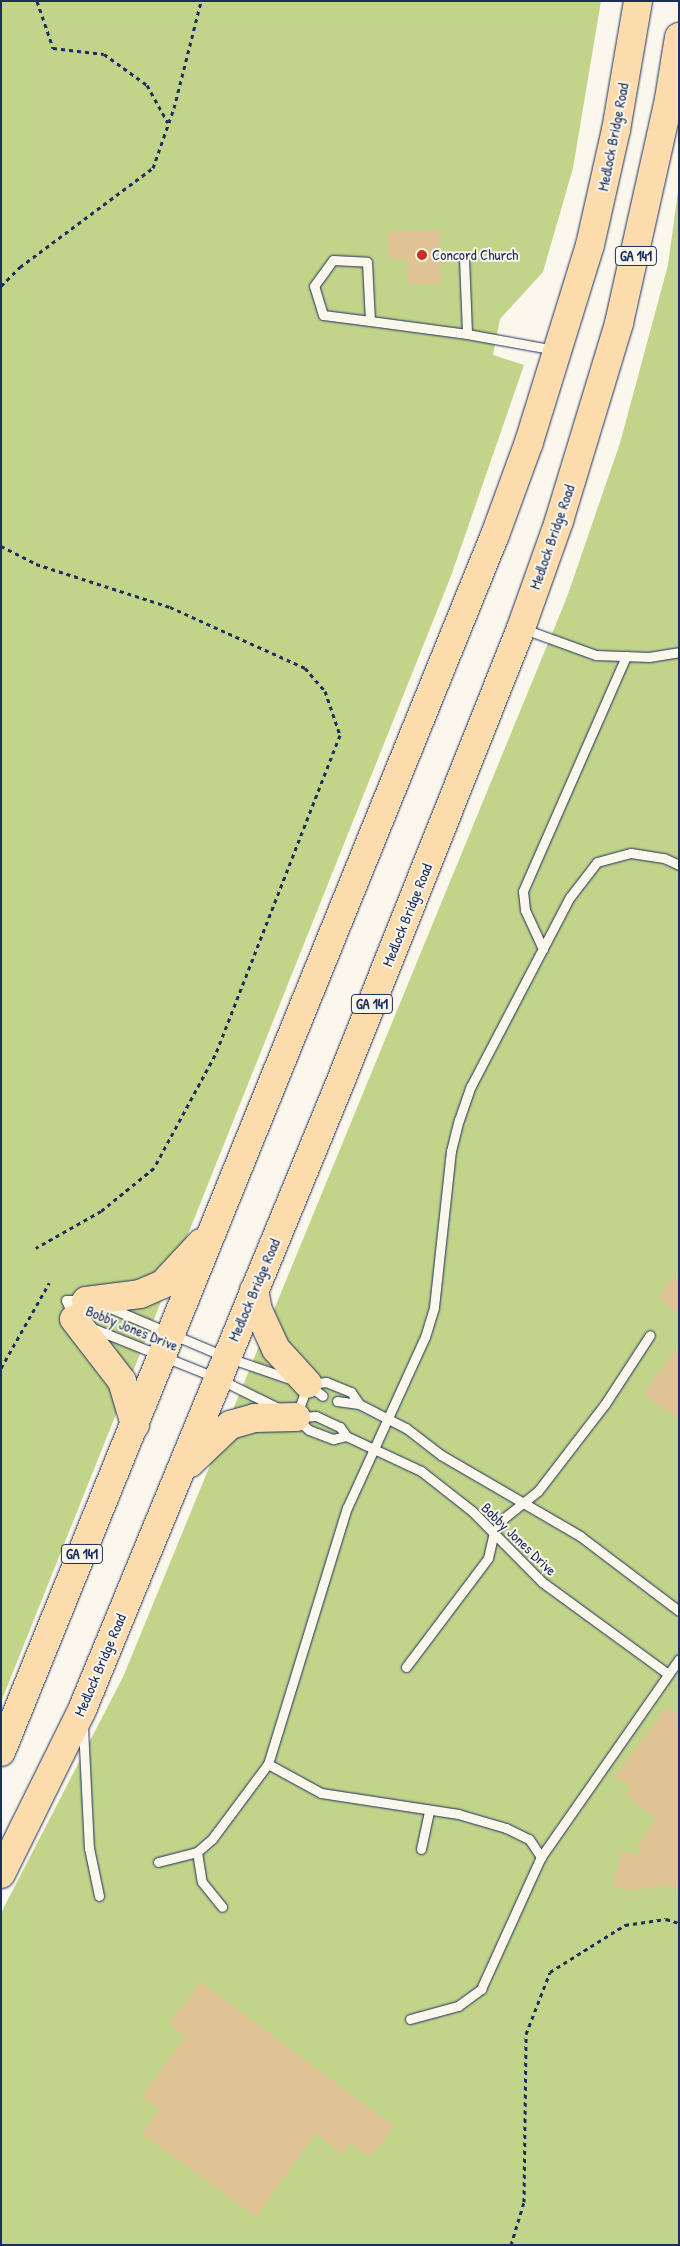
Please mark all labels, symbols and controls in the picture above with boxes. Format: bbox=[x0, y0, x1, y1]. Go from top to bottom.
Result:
street label: Medlock Bridge Road bbox=[594, 82, 632, 192]
road number: GA 141 bbox=[615, 245, 657, 268]
place label: Concord Church bbox=[432, 246, 518, 264]
marker: Concord Church bbox=[416, 249, 428, 261]
street label: Medlock Bridge Road bbox=[526, 482, 578, 592]
street label: Medlock Bridge Road bbox=[378, 861, 436, 969]
road number: GA 141 bbox=[351, 992, 393, 1016]
street label: Medlock Bridge Road bbox=[224, 1236, 284, 1344]
street label: Bobby Jones Drive bbox=[83, 1301, 181, 1355]
street label: Bobby Jones Drive bbox=[478, 1499, 560, 1579]
road number: GA 141 bbox=[61, 1542, 103, 1566]
street label: Medlock Bridge Road bbox=[70, 1611, 130, 1719]

